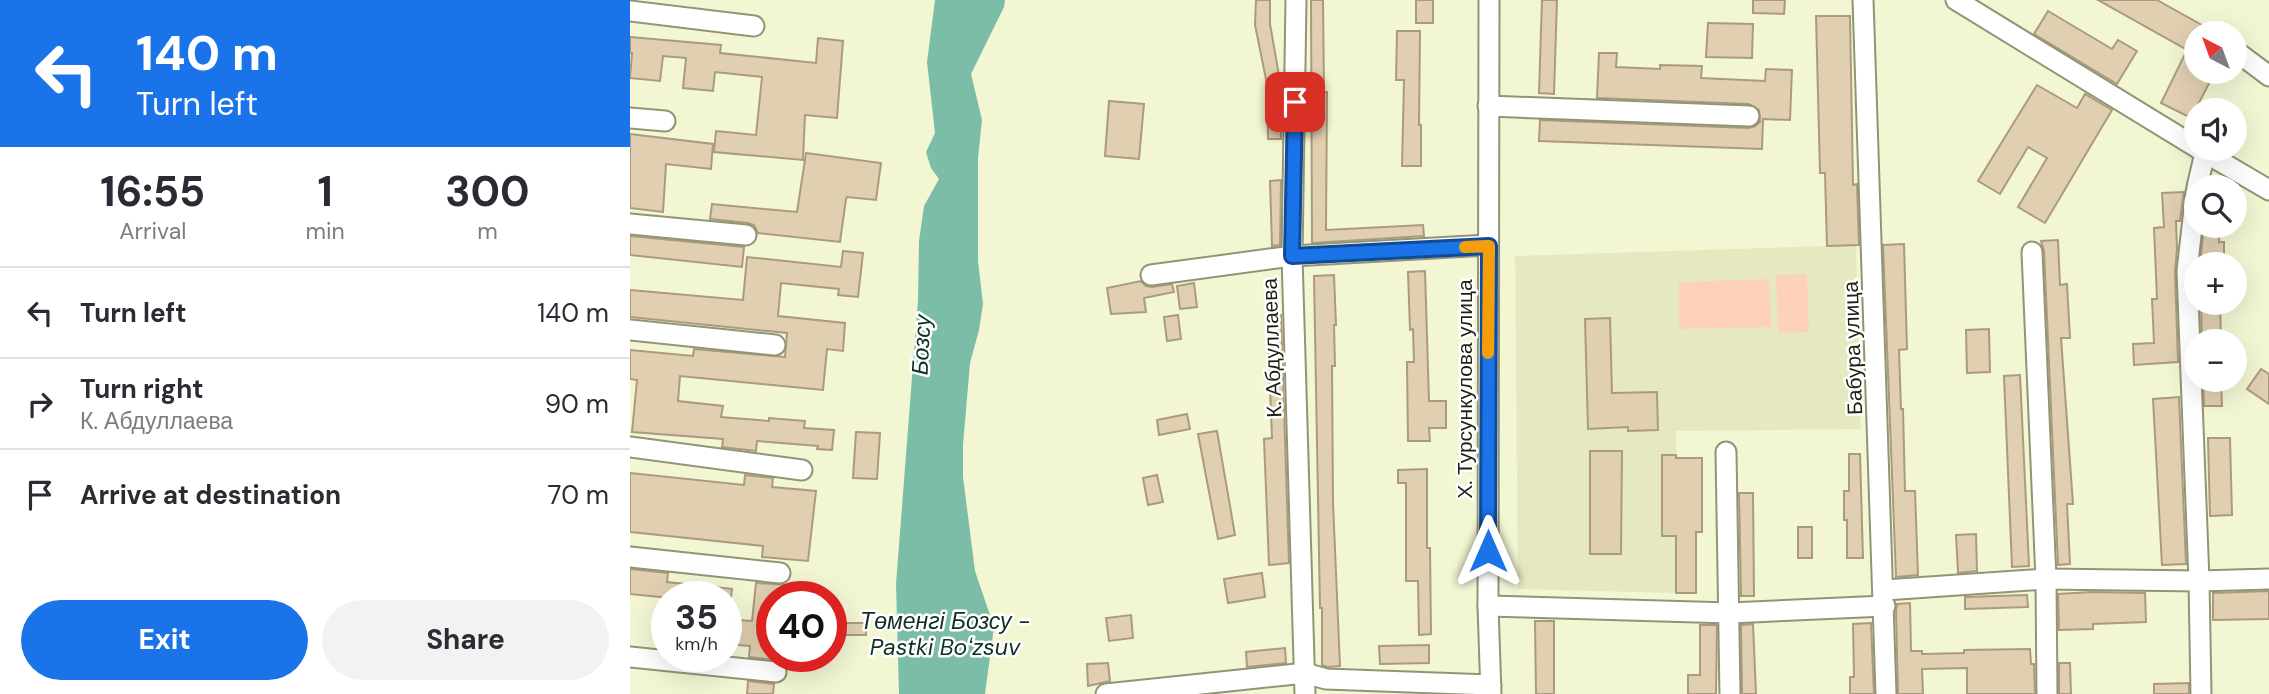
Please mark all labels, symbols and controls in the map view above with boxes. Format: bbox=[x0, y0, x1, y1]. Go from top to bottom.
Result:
text: 140 m bbox=[136, 21, 278, 85]
north arrow bbox=[2184, 21, 2247, 84]
map controls bbox=[2184, 21, 2247, 392]
icon: left bbox=[21, 28, 112, 119]
pin bbox=[1265, 72, 1325, 132]
text: Turn left bbox=[136, 83, 258, 125]
icon: arrive bbox=[1276, 83, 1314, 121]
button: sound bbox=[2184, 98, 2247, 161]
text: 16:55 bbox=[100, 164, 205, 219]
text: 1 bbox=[318, 164, 333, 219]
text: 300 bbox=[445, 164, 530, 219]
button: search bbox=[2184, 175, 2247, 238]
text: Arrival bbox=[119, 216, 186, 246]
text: min bbox=[306, 216, 345, 246]
text: m bbox=[477, 216, 498, 246]
button: + bbox=[2184, 252, 2247, 315]
street label: К. Абдуллаева bbox=[1256, 277, 1288, 418]
street label: Х. Турсункулова улица bbox=[1451, 279, 1479, 499]
street label: Бабура улица bbox=[1837, 280, 1869, 415]
icon: left bbox=[21, 294, 59, 332]
text: Turn left bbox=[80, 296, 187, 330]
text: 140 m bbox=[537, 296, 609, 330]
water label: Бозсу bbox=[904, 313, 938, 376]
button: − bbox=[2184, 329, 2247, 392]
text: Turn right bbox=[80, 372, 204, 406]
icon: right bbox=[21, 385, 59, 423]
text: 90 m bbox=[545, 387, 609, 421]
text: К. Абдуллаева bbox=[80, 406, 233, 436]
icon: arrive bbox=[21, 476, 59, 514]
text: Arrive at destination bbox=[80, 478, 341, 512]
text: 70 m bbox=[548, 478, 609, 512]
position arrow bbox=[1451, 514, 1525, 588]
speed limit sign: 40 bbox=[756, 581, 847, 672]
text: 35 bbox=[675, 594, 718, 640]
button: Exit bbox=[21, 600, 308, 680]
button: Share bbox=[322, 600, 609, 680]
water label: Төменгі Бозсу - Pastki Boʻzsuv bbox=[860, 606, 1030, 662]
text: km/h bbox=[675, 632, 718, 656]

